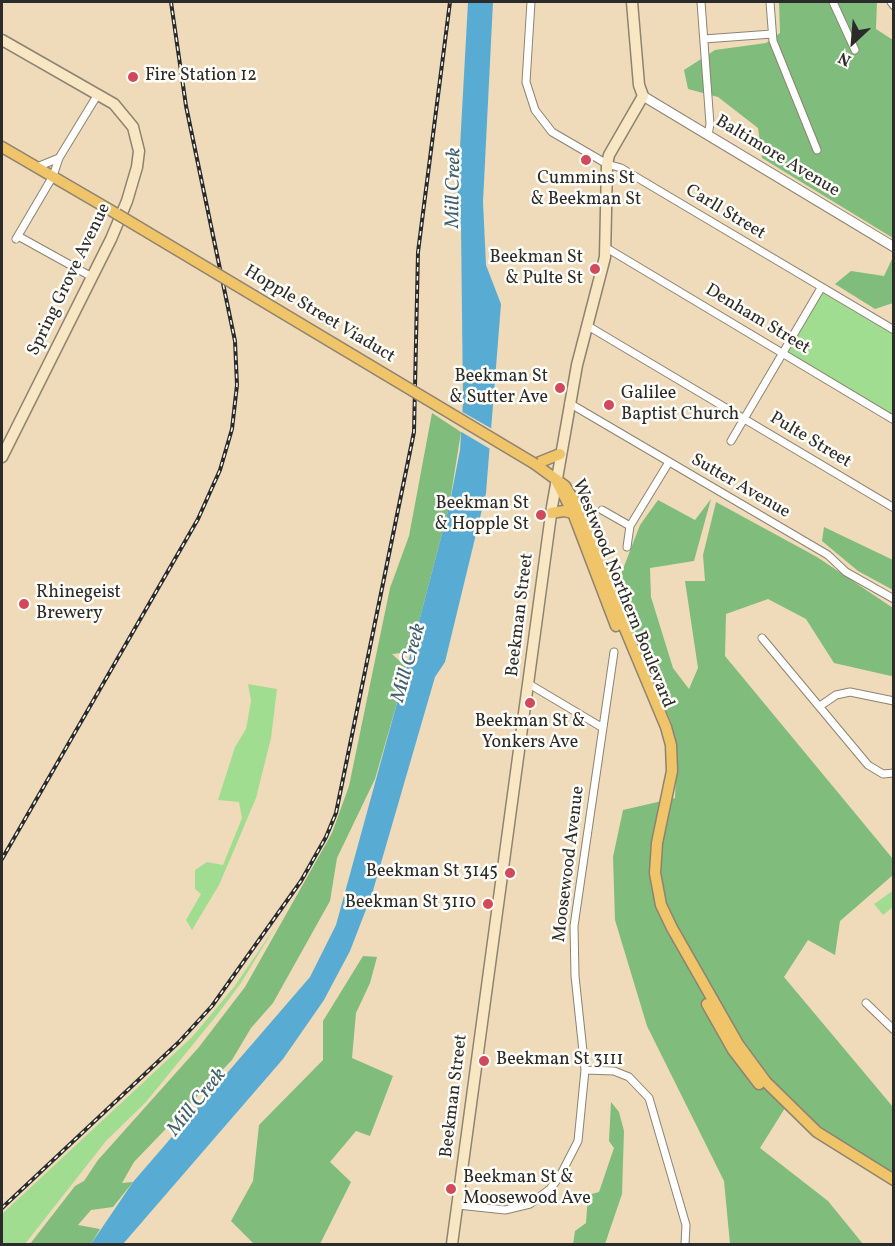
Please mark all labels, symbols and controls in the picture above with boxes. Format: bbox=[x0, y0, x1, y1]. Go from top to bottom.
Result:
north arrow bbox=[823, 12, 883, 72]
text: N bbox=[835, 46, 855, 71]
place label: Fire Station 12 bbox=[145, 66, 257, 88]
marker: Fire Station 12 bbox=[126, 70, 140, 84]
street label: Baltimore Avenue bbox=[711, 111, 843, 203]
water label: Mill Creek bbox=[442, 148, 468, 228]
marker: Cummins St & Beekman St bbox=[579, 153, 593, 167]
place label: Cummins St & Beekman St bbox=[531, 169, 641, 212]
street label: Carll Street bbox=[681, 181, 769, 245]
street label: Spring Grove Avenue bbox=[24, 200, 116, 360]
place label: Beekman St & Pulte St bbox=[489, 248, 583, 290]
street label: Hopple Street Viaduct bbox=[240, 261, 398, 369]
marker: Beekman St & Pulte St bbox=[588, 262, 602, 276]
street label: Denham Street bbox=[701, 280, 813, 360]
place label: Beekman St & Sutter Ave bbox=[450, 367, 548, 410]
marker: Beekman St & Sutter Ave bbox=[553, 381, 567, 395]
place label: Galilee Baptist Church bbox=[621, 384, 739, 426]
marker: Galilee Baptist Church bbox=[602, 398, 616, 412]
street label: Pulte Street bbox=[765, 408, 855, 474]
street label: Sutter Avenue bbox=[687, 450, 793, 524]
street label: Westwood Northern Boulevard bbox=[566, 477, 678, 711]
place label: Beekman St & Hopple St bbox=[435, 494, 529, 536]
marker: Beekman St & Hopple St bbox=[534, 508, 548, 522]
street label: Beekman Street bbox=[503, 552, 539, 678]
place label: Rhinegeist Brewery bbox=[36, 583, 121, 626]
marker: Rhinegeist Brewery bbox=[17, 597, 31, 611]
water label: Mill Creek bbox=[387, 621, 433, 705]
marker: Beekman St & Yonkers Ave bbox=[523, 696, 537, 710]
place label: Beekman St & Yonkers Ave bbox=[475, 712, 585, 754]
street label: Moosewood Avenue bbox=[550, 785, 590, 943]
place label: Beekman St 3145 bbox=[366, 862, 498, 884]
marker: Beekman St 3145 bbox=[503, 866, 517, 880]
place label: Beekman St 3110 bbox=[345, 893, 476, 915]
marker: Beekman St 3110 bbox=[481, 897, 495, 911]
street label: Beekman Street bbox=[437, 1033, 473, 1159]
place label: Beekman St 3111 bbox=[496, 1050, 623, 1072]
marker: Beekman St 3111 bbox=[477, 1054, 491, 1068]
water label: Mill Creek bbox=[163, 1064, 233, 1142]
place label: Beekman St & Moosewood Ave bbox=[463, 1168, 591, 1210]
marker: Beekman St & Moosewood Ave bbox=[444, 1182, 458, 1196]

